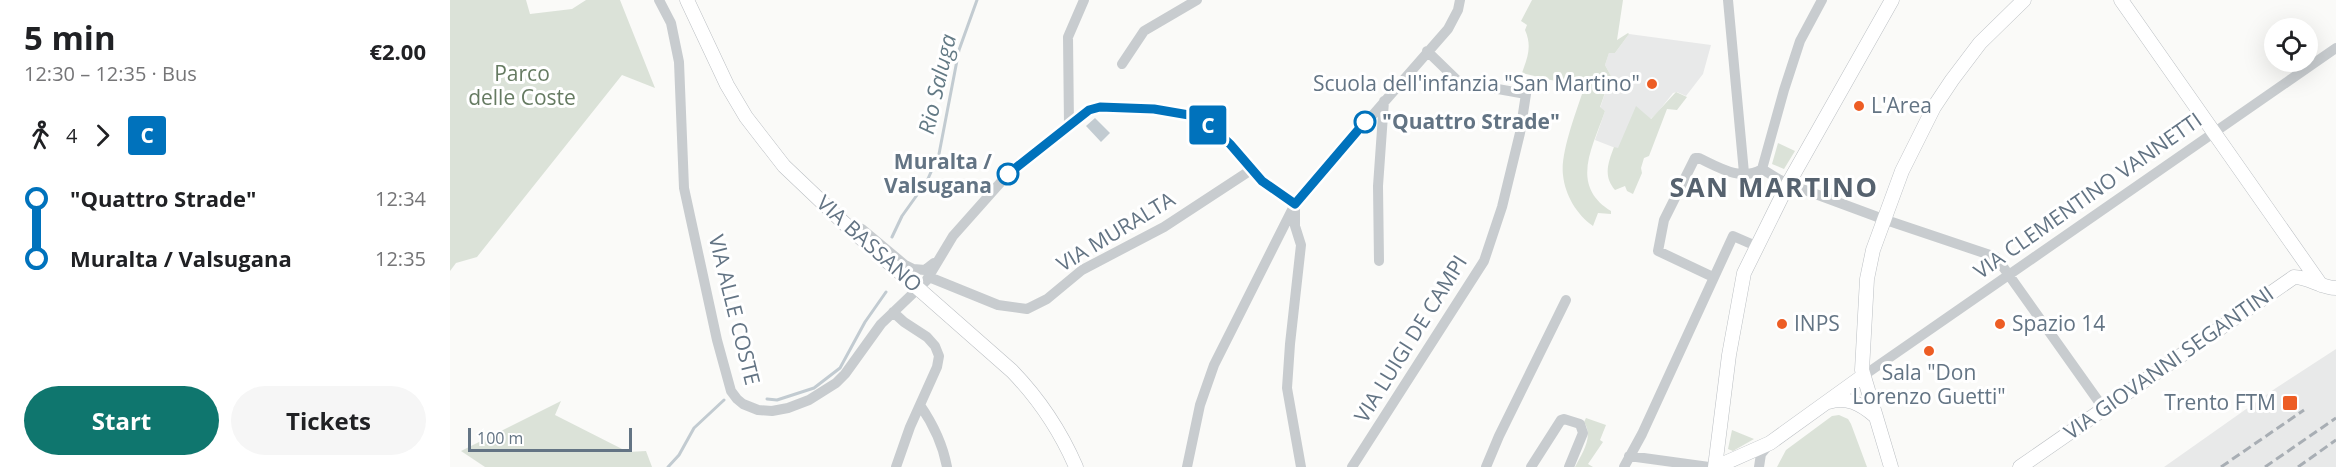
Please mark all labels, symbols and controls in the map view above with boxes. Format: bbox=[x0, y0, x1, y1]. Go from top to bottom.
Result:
text: 5 min bbox=[24, 15, 116, 60]
map controls bbox=[2264, 18, 2318, 72]
button: locate bbox=[2264, 18, 2318, 72]
water label: Rio Saluga bbox=[910, 31, 962, 137]
text: €2.00 bbox=[369, 36, 426, 66]
park label: Parco delle Coste bbox=[468, 59, 576, 111]
text: 12:30 – 12:35 · Bus bbox=[24, 60, 197, 87]
place label: Scuola dell'infanzia "San Martino" bbox=[1313, 69, 1640, 97]
marker: Scuola dell'infanzia "San Martino" bbox=[1645, 77, 1659, 91]
place label: L'Area bbox=[1871, 91, 1932, 119]
marker: L'Area bbox=[1852, 99, 1866, 113]
line badge: C bbox=[1188, 106, 1227, 144]
street label: VIA CLEMENTINO VANNETTI bbox=[1968, 106, 2207, 285]
place label: "Quattro Strade" bbox=[1382, 107, 1560, 135]
text: C bbox=[1201, 111, 1215, 139]
marker: "Quattro Strade" bbox=[1354, 111, 1376, 133]
icon: walk bbox=[24, 119, 57, 152]
icon: forward bbox=[86, 119, 119, 152]
text: C bbox=[140, 121, 154, 149]
text: 4 bbox=[66, 122, 77, 149]
place label: Muralta / Valsugana bbox=[884, 147, 992, 199]
marker: Muralta / Valsugana bbox=[997, 163, 1019, 185]
district label: SAN MARTINO bbox=[1670, 168, 1878, 205]
text: "Quattro Strade" bbox=[70, 183, 256, 213]
street label: VIA MURALTA bbox=[1051, 184, 1180, 277]
text: 12:34 bbox=[375, 185, 426, 212]
street label: VIA BASSANO bbox=[811, 189, 928, 298]
street label: VIA ALLE COSTE bbox=[703, 232, 767, 388]
text: Muralta / Valsugana bbox=[70, 243, 292, 273]
text: 12:35 bbox=[375, 245, 426, 272]
street label: VIA LUIGI DE CAMPI bbox=[1347, 250, 1473, 427]
street label: VIA GIOVANNI SEGANTINI bbox=[2058, 279, 2279, 445]
place label: INPS bbox=[1794, 309, 1840, 337]
place label: Spazio 14 bbox=[2012, 309, 2105, 337]
marker: INPS bbox=[1775, 317, 1789, 331]
marker: Spazio 14 bbox=[1993, 317, 2007, 331]
marker: Sala "Don Lorenzo Guetti" bbox=[1922, 344, 1936, 358]
place label: Sala "Don Lorenzo Guetti" bbox=[1852, 358, 2006, 410]
button: Start bbox=[24, 386, 219, 455]
button: Tickets bbox=[231, 386, 426, 455]
place label: Trento FTM bbox=[2164, 388, 2276, 416]
marker: Trento FTM bbox=[2281, 394, 2299, 412]
scale bar bbox=[468, 425, 632, 452]
text: 100 m bbox=[477, 427, 523, 449]

